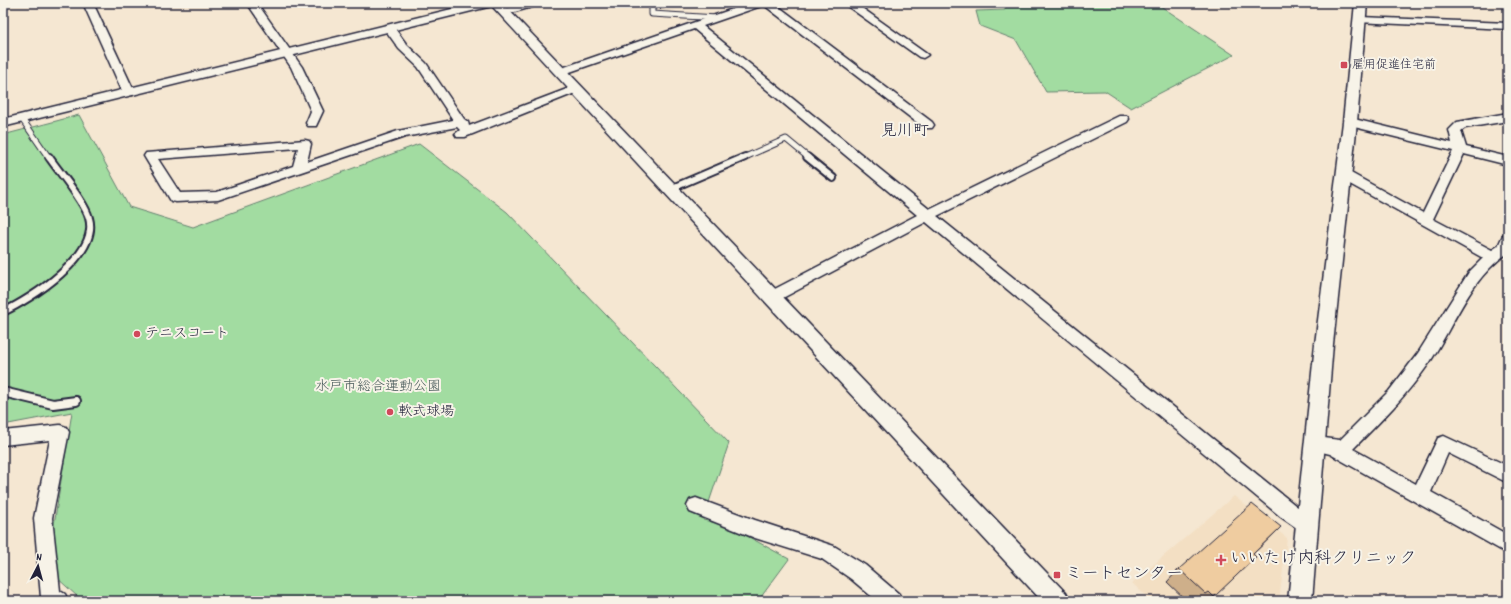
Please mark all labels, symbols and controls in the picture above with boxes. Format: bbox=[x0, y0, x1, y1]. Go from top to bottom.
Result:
place label: 雇用促進住宅前 bbox=[1352, 57, 1436, 74]
marker: 雇用促進住宅前 bbox=[1339, 60, 1349, 70]
district label: 見川町 bbox=[881, 120, 929, 143]
place label: テニスコート bbox=[145, 324, 229, 344]
marker: テニスコート bbox=[132, 329, 142, 339]
park label: 水戸市総合運動公園 bbox=[315, 377, 441, 397]
place label: 軟式球場 bbox=[398, 402, 454, 422]
marker: 軟式球場 bbox=[385, 407, 395, 417]
north arrow bbox=[18, 546, 58, 586]
place label: いいたけ内科クリニック bbox=[1230, 548, 1416, 572]
text: N bbox=[35, 550, 43, 566]
marker: いいたけ内科クリニック bbox=[1215, 554, 1227, 566]
place label: ミートセンター bbox=[1065, 563, 1183, 587]
marker: ミートセンター bbox=[1052, 570, 1062, 580]

